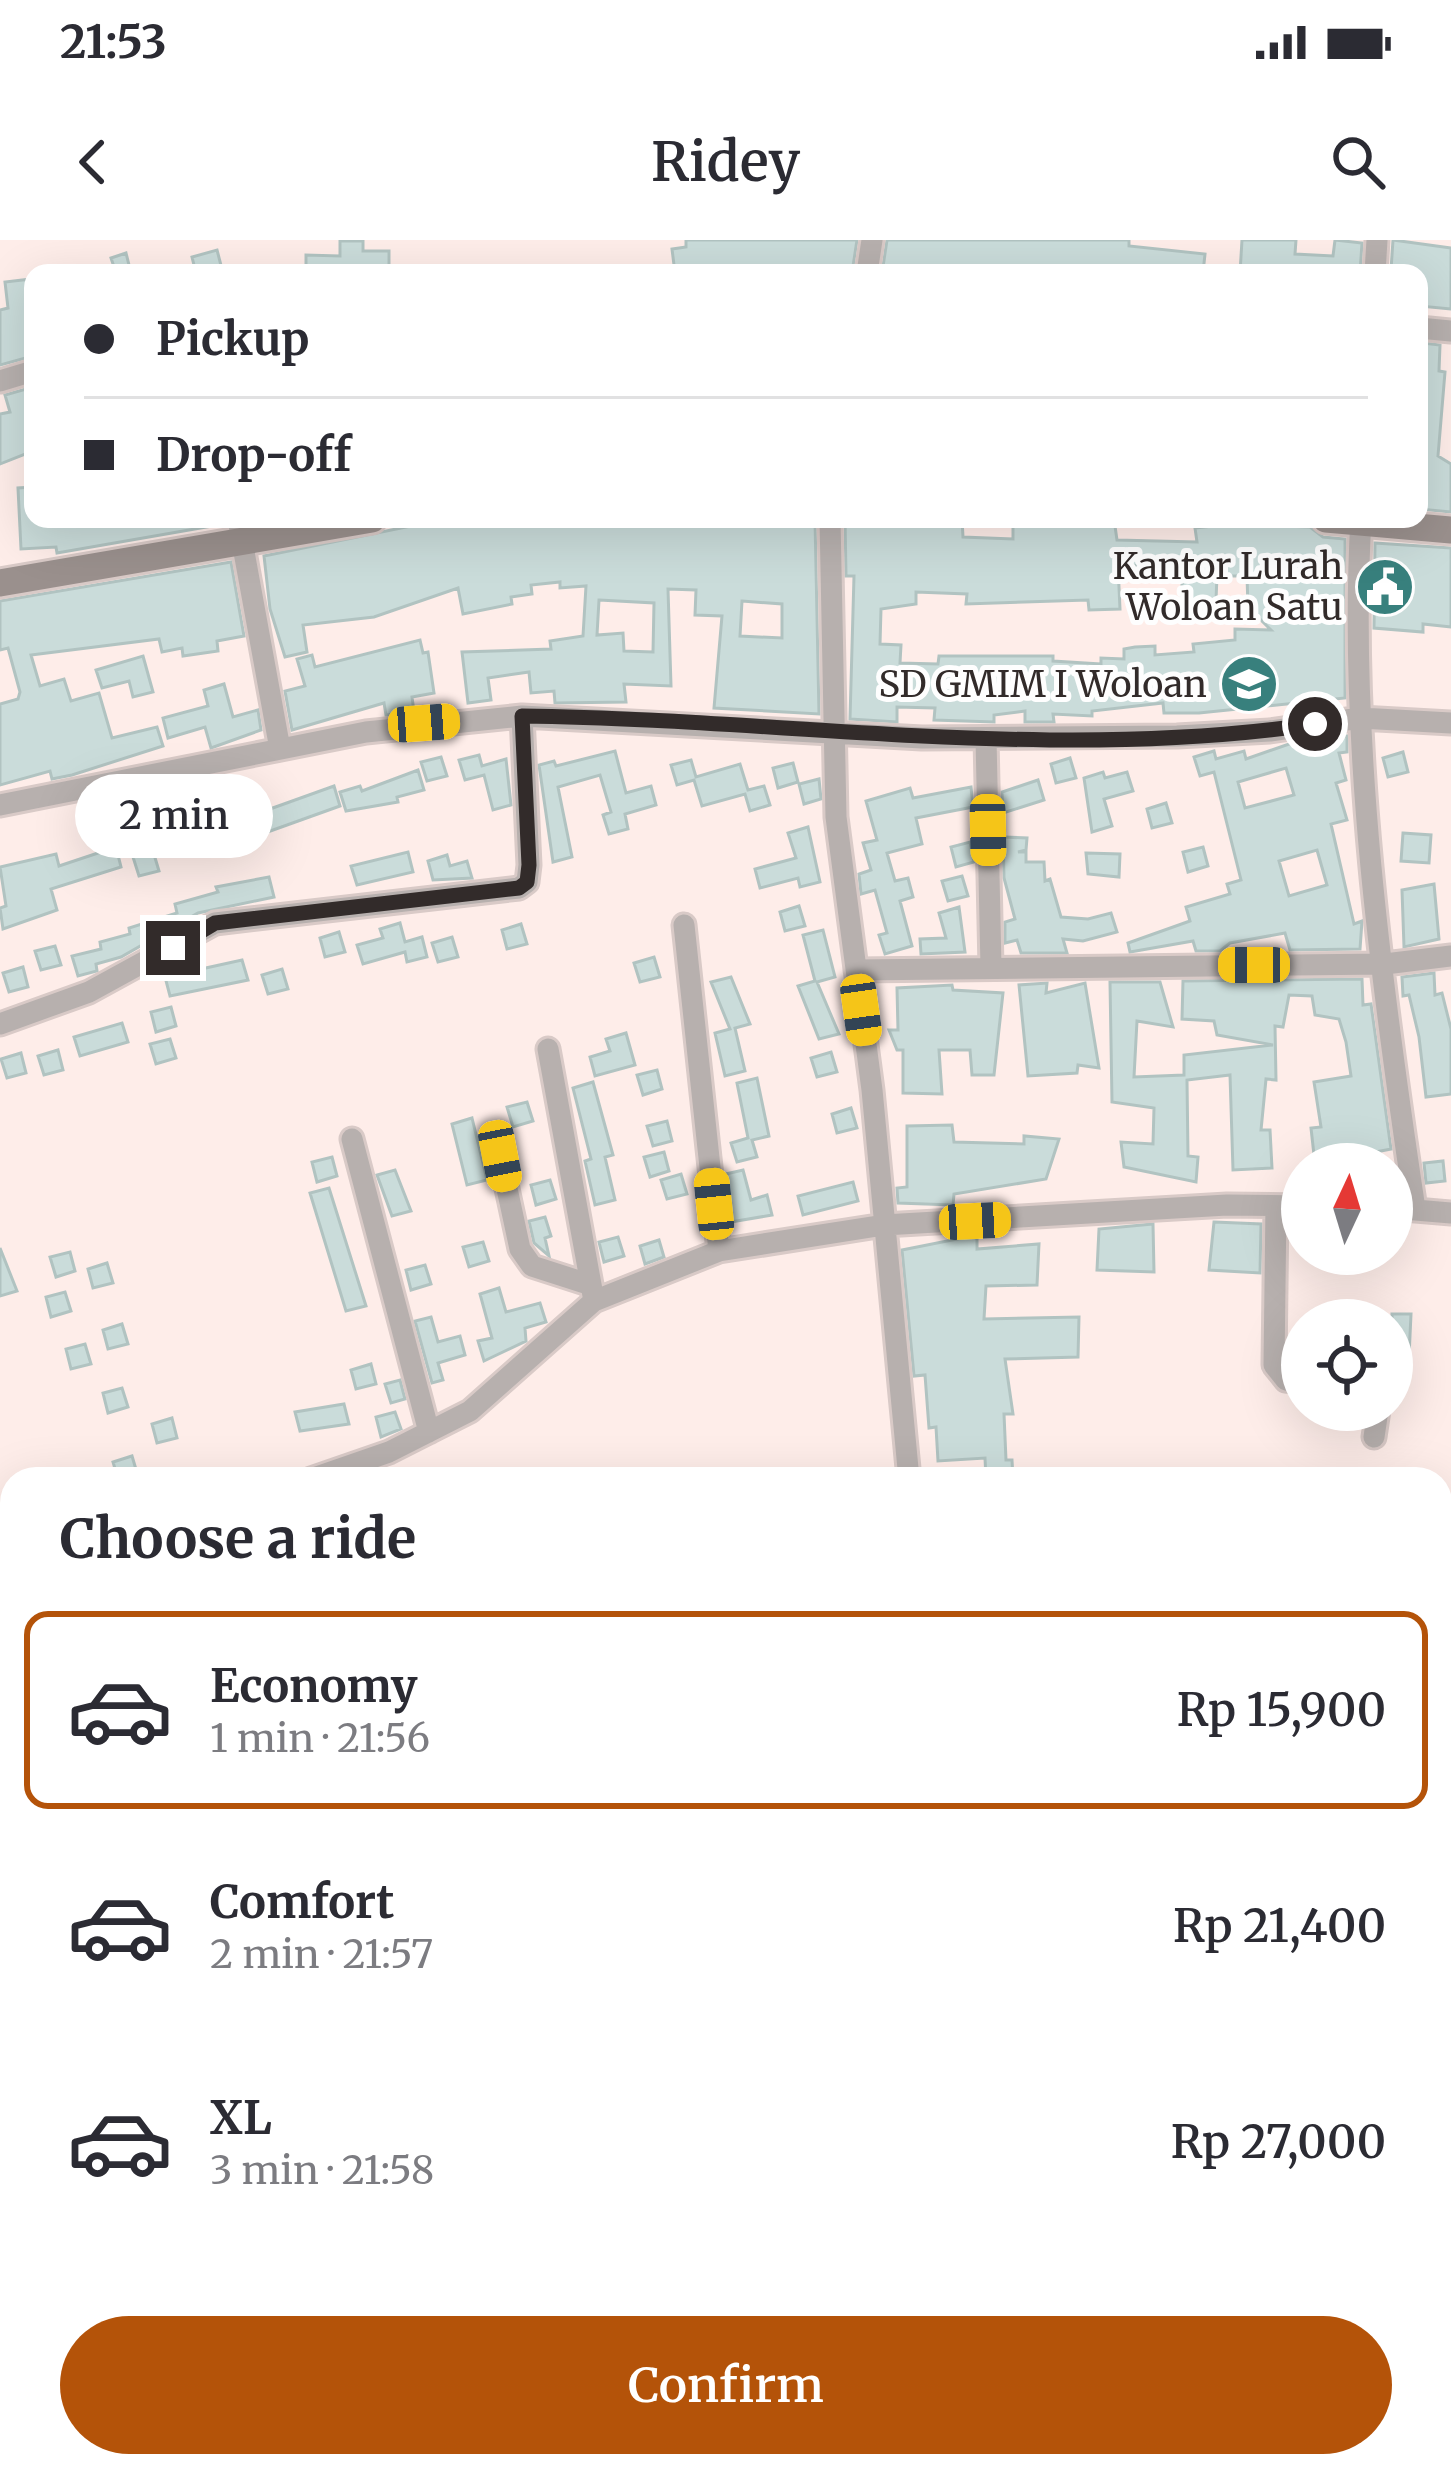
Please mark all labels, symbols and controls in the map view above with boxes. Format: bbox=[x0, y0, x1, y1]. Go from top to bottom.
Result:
text: 21:53 bbox=[60, 14, 167, 70]
text: Ridey bbox=[651, 128, 800, 196]
icon: back bbox=[60, 129, 126, 195]
icon: search bbox=[1325, 129, 1391, 195]
text: Pickup bbox=[156, 311, 310, 367]
text: Drop-off bbox=[156, 427, 351, 483]
place label: Kantor Lurah Woloan Satu bbox=[1113, 544, 1343, 630]
public building icon: Kantor Lurah Woloan Satu bbox=[1354, 556, 1416, 618]
school or university icon: SD GMIM I Woloan bbox=[1218, 653, 1280, 715]
place label: SD GMIM I Woloan bbox=[878, 662, 1207, 707]
route start bbox=[1288, 697, 1342, 751]
car bbox=[387, 703, 461, 743]
callout: 2 min bbox=[74, 774, 272, 858]
text: 2 min bbox=[119, 791, 229, 840]
car bbox=[969, 794, 1007, 866]
route end bbox=[146, 921, 200, 975]
car bbox=[1218, 947, 1290, 983]
car bbox=[838, 972, 884, 1048]
car bbox=[475, 1117, 525, 1195]
north arrow bbox=[1281, 1143, 1413, 1275]
map controls bbox=[1281, 1143, 1413, 1431]
car bbox=[692, 1166, 736, 1242]
car bbox=[938, 1201, 1012, 1241]
button: locate bbox=[1281, 1299, 1413, 1431]
text: Choose a ride bbox=[60, 1505, 416, 1573]
icon: car bbox=[66, 1656, 174, 1764]
text: Economy bbox=[210, 1658, 418, 1714]
text: Rp 15,900 bbox=[1177, 1682, 1386, 1738]
text: 1 min · 21:56 bbox=[210, 1714, 430, 1763]
icon: car bbox=[66, 1872, 174, 1980]
text: Comfort bbox=[210, 1874, 394, 1930]
text: Rp 21,400 bbox=[1173, 1898, 1386, 1954]
text: 2 min · 21:57 bbox=[210, 1930, 433, 1979]
icon: car bbox=[66, 2088, 174, 2196]
text: XL bbox=[210, 2090, 272, 2146]
text: Rp 27,000 bbox=[1171, 2114, 1386, 2170]
text: 3 min · 21:58 bbox=[210, 2146, 434, 2195]
button: Confirm bbox=[60, 2316, 1392, 2454]

